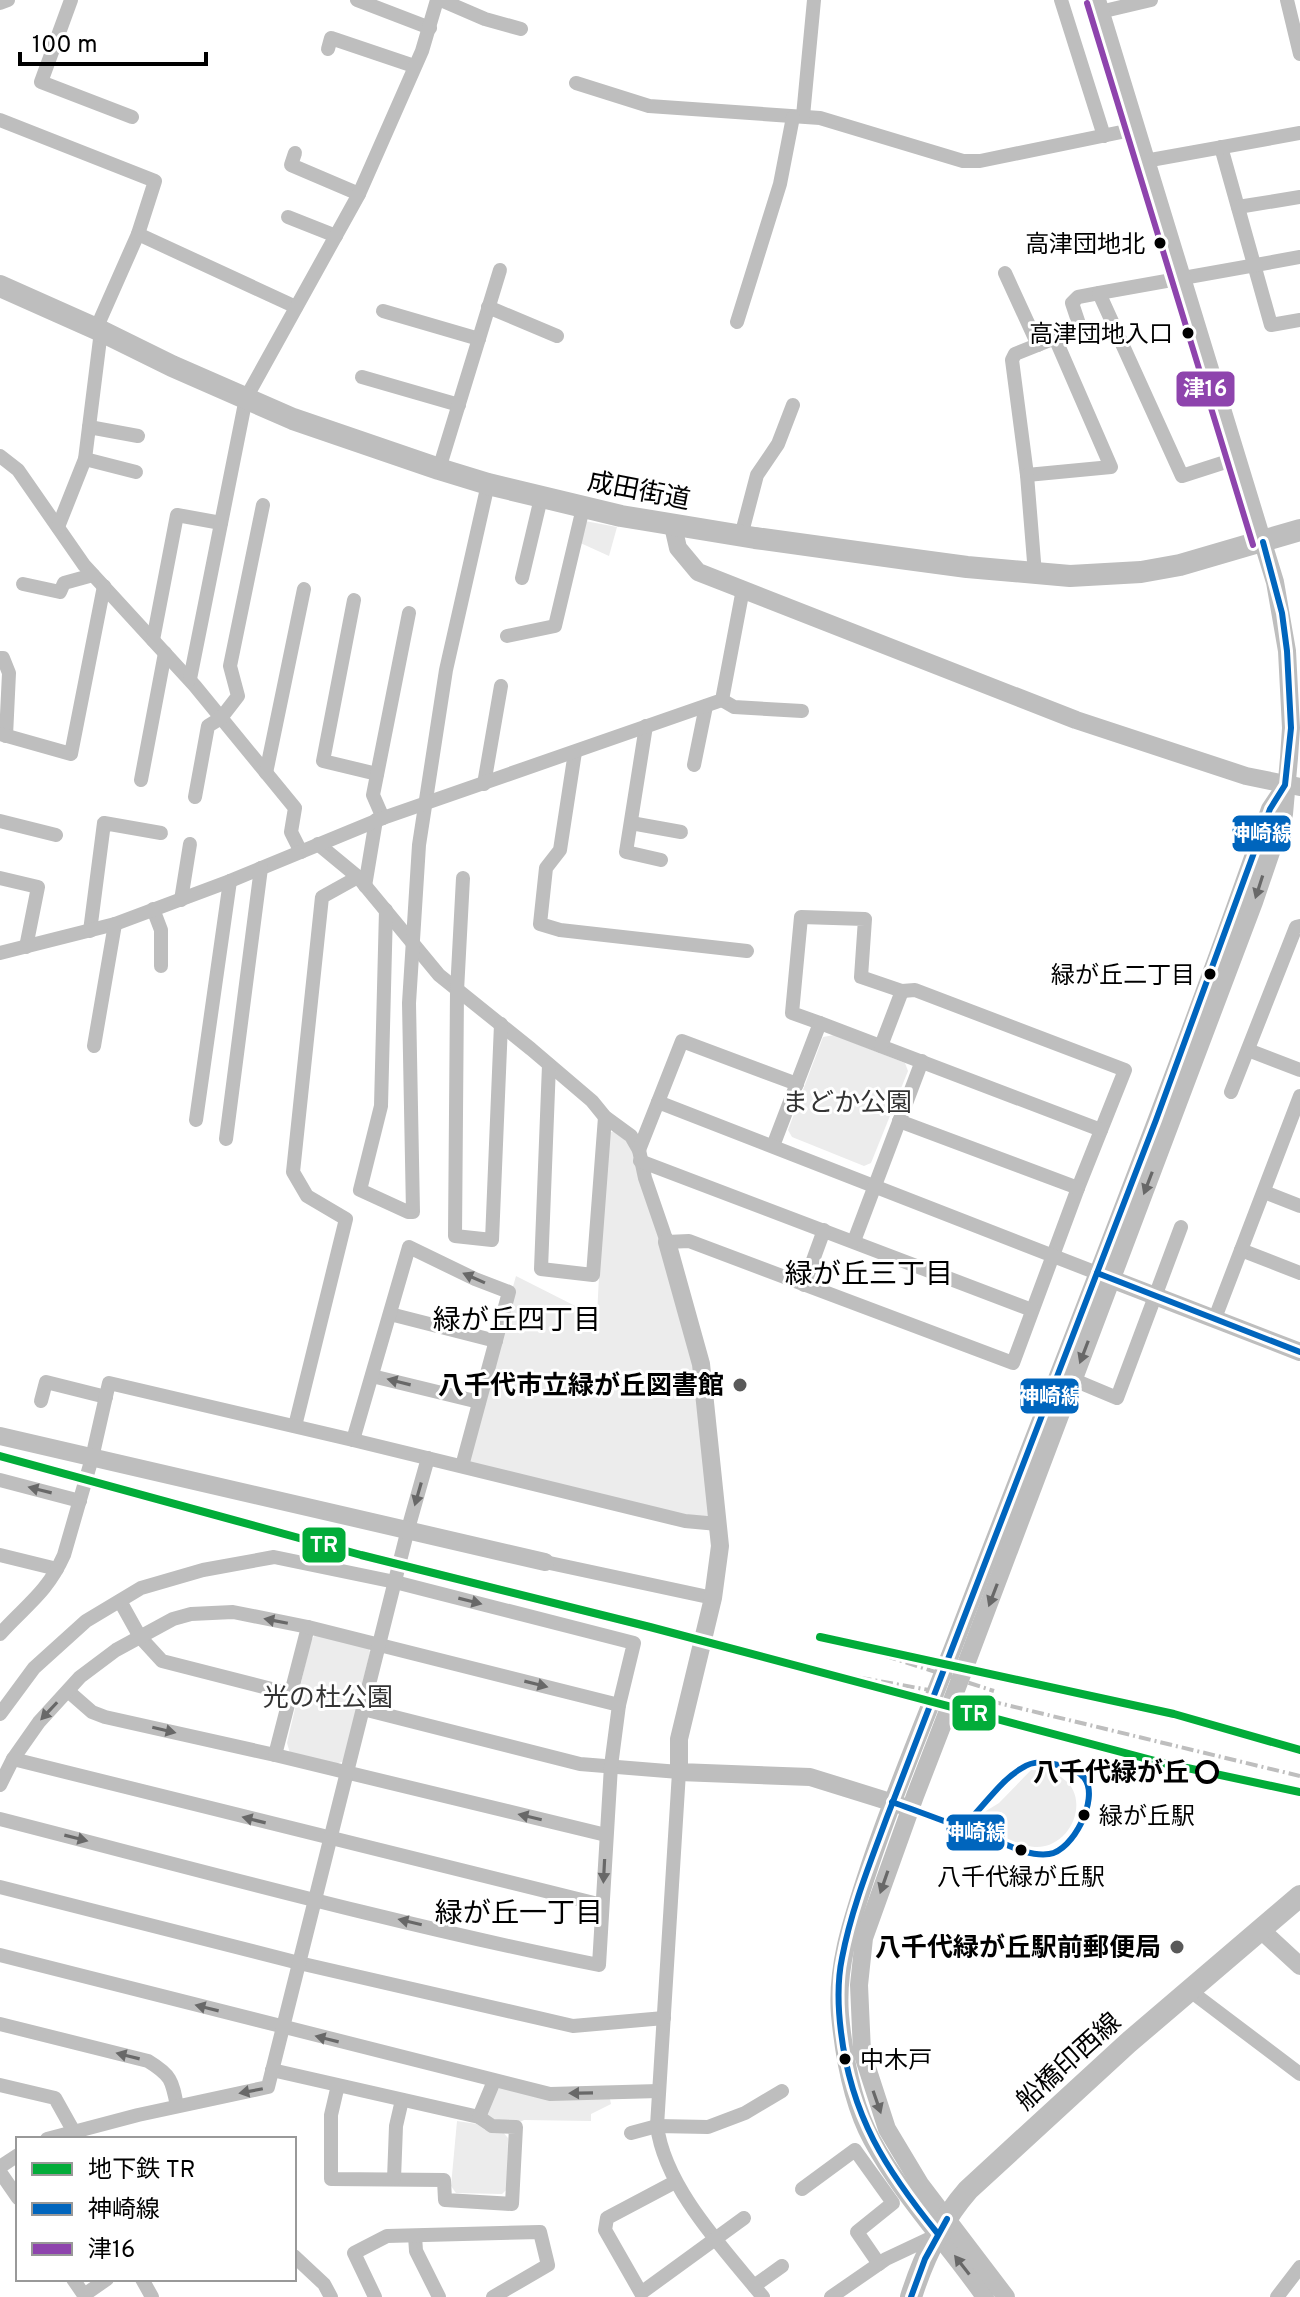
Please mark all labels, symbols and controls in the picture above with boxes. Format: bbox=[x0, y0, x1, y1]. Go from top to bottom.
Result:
scale bar bbox=[20, 16, 206, 66]
text: 100 m bbox=[32, 31, 98, 61]
place label: 高津団地北 bbox=[1025, 231, 1145, 261]
marker: 高津団地北 bbox=[1152, 235, 1168, 251]
place label: 高津団地入口 bbox=[1029, 321, 1173, 351]
marker: 高津団地入口 bbox=[1180, 325, 1196, 341]
line badge: 津16 bbox=[1175, 370, 1236, 408]
text: 津16 bbox=[1183, 377, 1227, 404]
street label: 成田街道 bbox=[584, 466, 693, 519]
line badge: 神崎線 bbox=[1231, 814, 1292, 853]
text: 神崎線 bbox=[1228, 822, 1294, 849]
one-way arrow bbox=[1253, 875, 1265, 899]
place label: 緑が丘二丁目 bbox=[1051, 962, 1195, 992]
marker: 緑が丘二丁目 bbox=[1202, 966, 1218, 982]
park label: まどか公園 bbox=[782, 1088, 912, 1121]
one-way arrow bbox=[1141, 1171, 1154, 1195]
district label: 緑が丘三丁目 bbox=[785, 1258, 953, 1294]
one-way arrow bbox=[462, 1271, 486, 1284]
district label: 緑が丘四丁目 bbox=[433, 1304, 601, 1340]
one-way arrow bbox=[1077, 1340, 1090, 1364]
place label: 八千代市立緑が丘図書館 bbox=[438, 1371, 724, 1404]
one-way arrow bbox=[386, 1375, 411, 1388]
marker: 八千代市立緑が丘図書館 bbox=[731, 1376, 749, 1394]
line badge: 神崎線 bbox=[1019, 1377, 1080, 1415]
text: 神崎線 bbox=[1017, 1385, 1083, 1412]
one-way arrow bbox=[411, 1482, 424, 1506]
one-way arrow bbox=[27, 1484, 52, 1496]
line badge: TR bbox=[301, 1526, 347, 1564]
text: TR bbox=[310, 1533, 338, 1560]
one-way arrow bbox=[986, 1583, 999, 1607]
one-way arrow bbox=[458, 1596, 483, 1608]
one-way arrow bbox=[263, 1614, 288, 1627]
one-way arrow bbox=[524, 1678, 549, 1690]
park label: 光の杜公園 bbox=[263, 1683, 393, 1716]
line badge: TR bbox=[951, 1694, 997, 1732]
one-way arrow bbox=[41, 1701, 59, 1720]
text: TR bbox=[960, 1702, 988, 1729]
one-way arrow bbox=[151, 1724, 176, 1737]
place label: 八千代緑が丘 bbox=[1033, 1758, 1189, 1791]
marker: 八千代緑が丘 bbox=[1196, 1761, 1218, 1783]
place label: 緑が丘駅 bbox=[1099, 1803, 1195, 1833]
marker: 緑が丘駅 bbox=[1076, 1807, 1092, 1823]
one-way arrow bbox=[517, 1811, 542, 1823]
one-way arrow bbox=[242, 1813, 267, 1825]
line badge: 神崎線 bbox=[945, 1813, 1006, 1852]
text: 神崎線 bbox=[942, 1821, 1008, 1848]
one-way arrow bbox=[63, 1832, 88, 1845]
marker: 八千代緑が丘駅 bbox=[1013, 1842, 1029, 1858]
one-way arrow bbox=[597, 1859, 610, 1884]
place label: 八千代緑が丘駅 bbox=[937, 1864, 1105, 1894]
one-way arrow bbox=[877, 1870, 890, 1894]
district label: 緑が丘一丁目 bbox=[435, 1897, 603, 1933]
one-way arrow bbox=[397, 1915, 422, 1928]
place label: 八千代緑が丘駅前郵便局 bbox=[875, 1933, 1161, 1966]
marker: 八千代緑が丘駅前郵便局 bbox=[1168, 1938, 1186, 1956]
one-way arrow bbox=[195, 2002, 220, 2014]
street label: 船橋印西線 bbox=[1010, 2007, 1129, 2119]
one-way arrow bbox=[315, 2032, 340, 2045]
place label: 中木戸 bbox=[860, 2047, 932, 2077]
one-way arrow bbox=[115, 2049, 140, 2061]
marker: 中木戸 bbox=[837, 2051, 853, 2067]
one-way arrow bbox=[239, 2085, 264, 2097]
one-way arrow bbox=[568, 2087, 593, 2099]
one-way arrow bbox=[872, 2090, 884, 2114]
legend bbox=[16, 2137, 296, 2281]
text: 地下鉄 TR bbox=[88, 2156, 196, 2186]
text: 神崎線 bbox=[88, 2196, 160, 2226]
text: 津16 bbox=[88, 2236, 135, 2266]
one-way arrow bbox=[955, 2255, 971, 2275]

